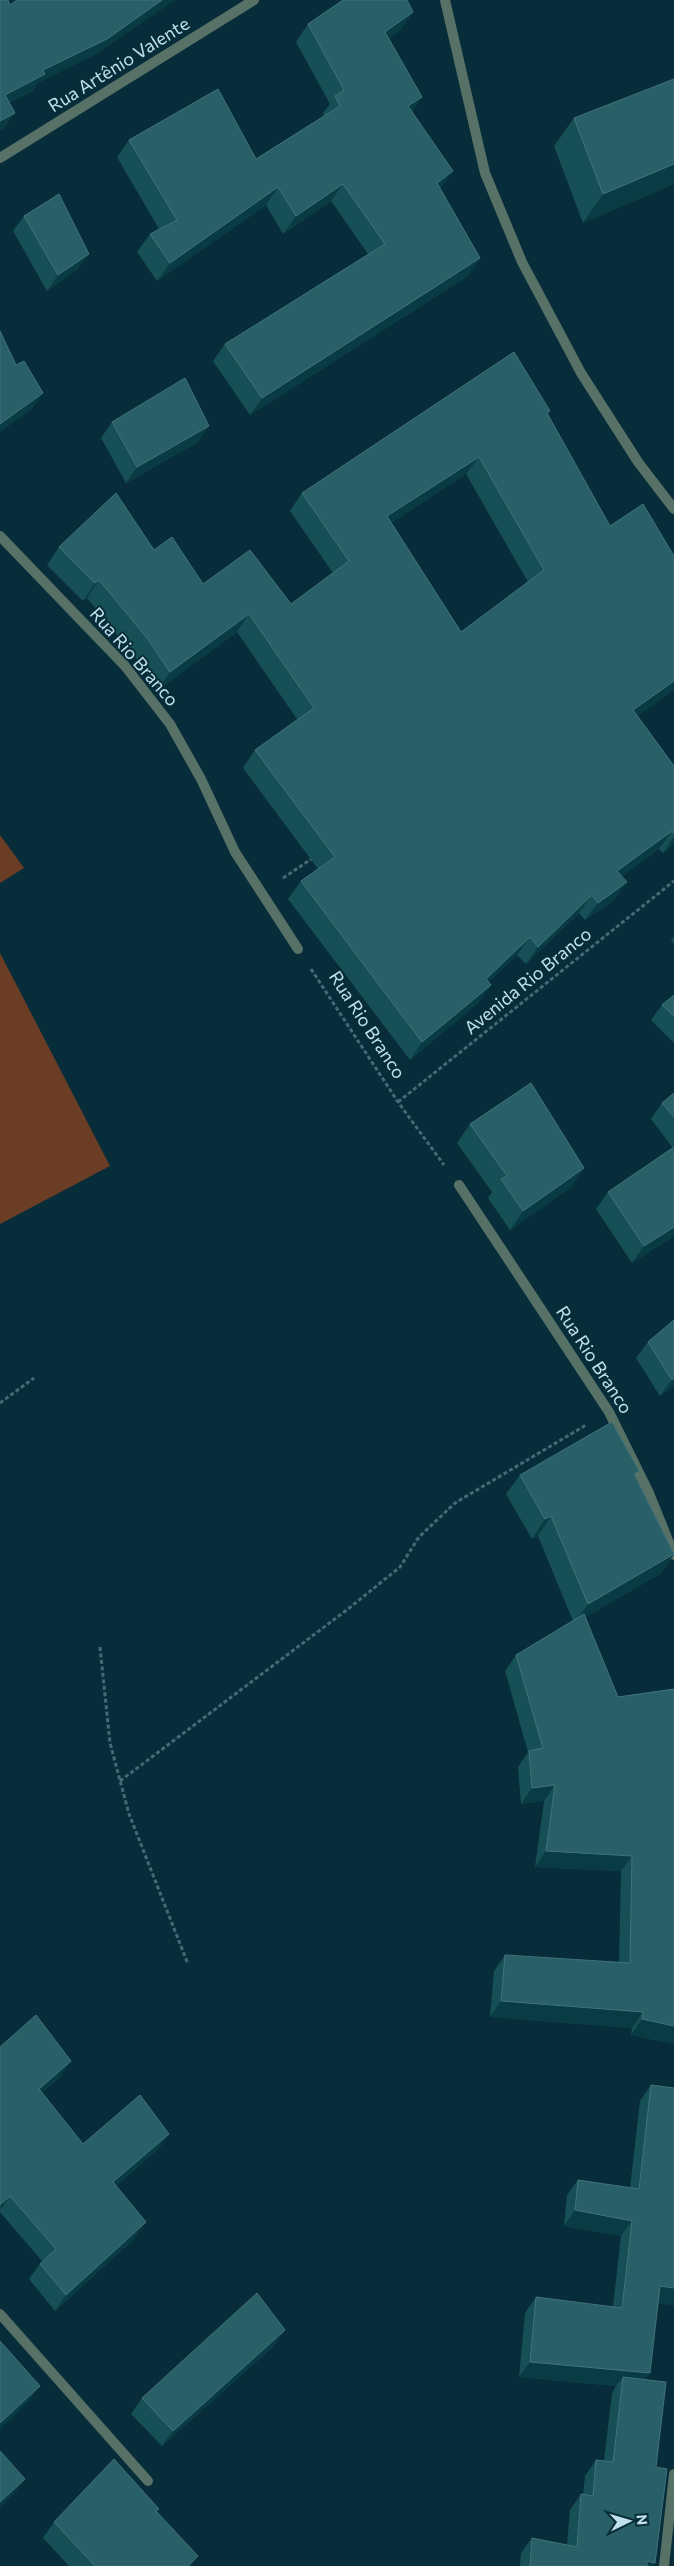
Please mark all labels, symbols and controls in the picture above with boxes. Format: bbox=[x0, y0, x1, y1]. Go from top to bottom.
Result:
street label: Rua Artênio Valente bbox=[44, 12, 193, 116]
street label: Rua Rio Branco bbox=[86, 602, 184, 710]
street label: Avenida Rio Branco bbox=[459, 922, 595, 1038]
street label: Rua Rio Branco bbox=[325, 967, 411, 1082]
street label: Rua Rio Branco bbox=[552, 1302, 638, 1417]
north arrow bbox=[604, 2496, 654, 2546]
text: N bbox=[634, 2514, 651, 2526]

